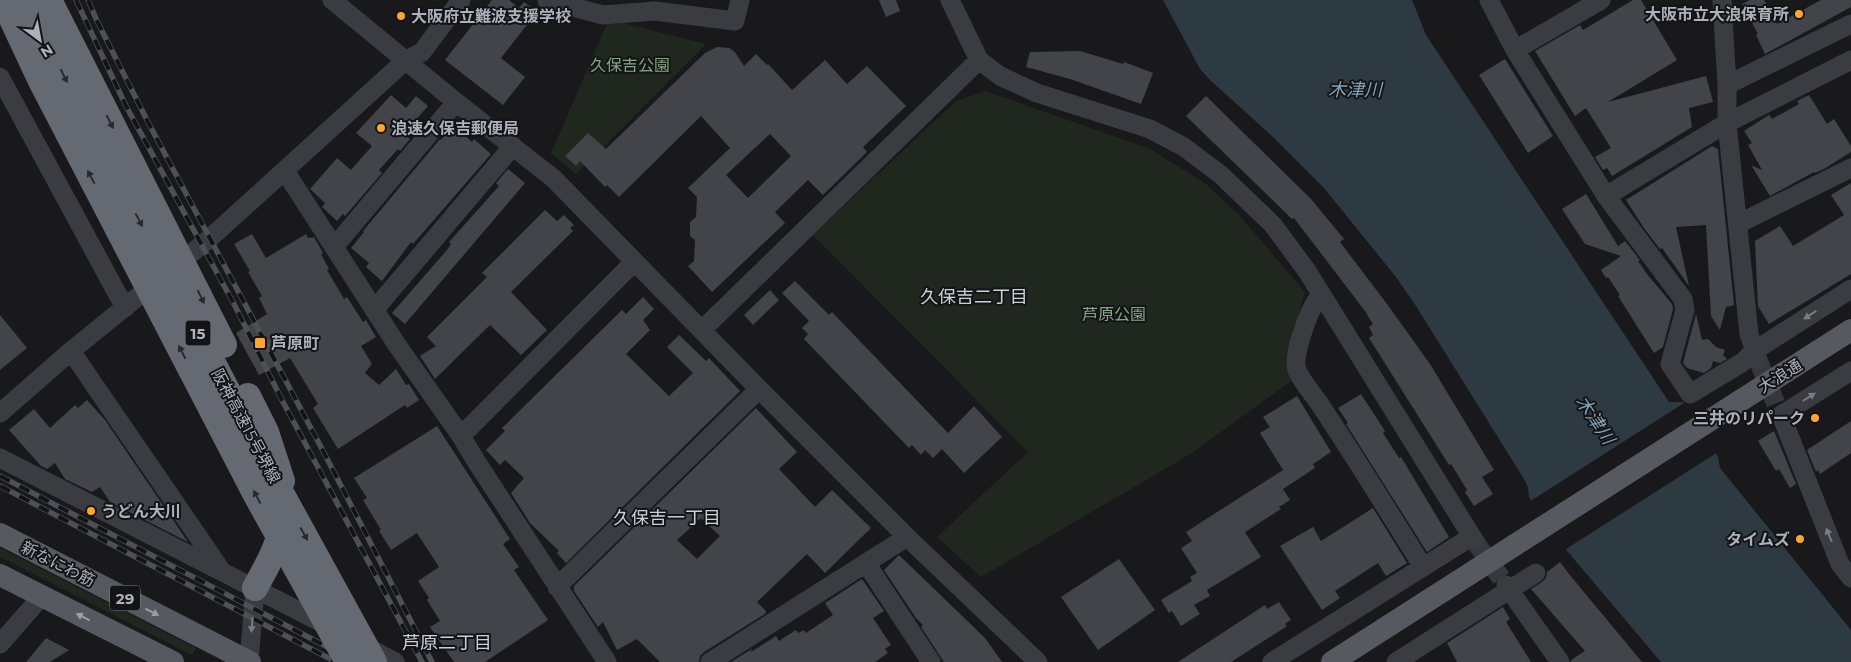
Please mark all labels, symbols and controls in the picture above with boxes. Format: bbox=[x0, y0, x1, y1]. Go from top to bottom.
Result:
place label: 大阪市立大浪保育所 bbox=[1645, 5, 1789, 24]
place label: 大阪府立難波支援学校 bbox=[411, 7, 571, 26]
marker: 大阪市立大浪保育所 bbox=[1793, 8, 1805, 20]
marker: 大阪府立難波支援学校 bbox=[395, 10, 407, 22]
north arrow bbox=[15, 15, 65, 65]
text: N bbox=[37, 40, 56, 62]
park label: 久保吉公園 bbox=[590, 56, 670, 75]
one-way arrow bbox=[60, 69, 68, 83]
water label: 木津川 bbox=[1328, 79, 1384, 101]
one-way arrow bbox=[106, 115, 114, 129]
place label: 浪速久保吉郵便局 bbox=[391, 119, 519, 138]
marker: 浪速久保吉郵便局 bbox=[375, 122, 387, 134]
one-way arrow bbox=[87, 170, 95, 185]
one-way arrow bbox=[135, 212, 143, 227]
district label: 久保吉二丁目 bbox=[920, 286, 1028, 308]
one-way arrow bbox=[197, 290, 205, 305]
park label: 芦原公園 bbox=[1082, 305, 1146, 324]
one-way arrow bbox=[1803, 311, 1817, 320]
road number: 15 bbox=[186, 320, 210, 346]
place label: 芦原町 bbox=[271, 334, 319, 353]
marker: 芦原町 bbox=[253, 336, 267, 350]
one-way arrow bbox=[178, 345, 186, 360]
street label: 大浪通 bbox=[1755, 355, 1805, 397]
street label: 阪神高速15号堺線 bbox=[208, 366, 284, 486]
water label: 木津川 bbox=[1571, 391, 1620, 450]
one-way arrow bbox=[1802, 393, 1816, 402]
place label: 三井のリパーク bbox=[1693, 409, 1805, 428]
marker: 三井のリパーク bbox=[1809, 412, 1821, 424]
one-way arrow bbox=[253, 489, 261, 504]
place label: うどん大川 bbox=[101, 502, 181, 521]
marker: うどん大川 bbox=[85, 505, 97, 517]
district label: 久保吉一丁目 bbox=[613, 507, 721, 529]
one-way arrow bbox=[300, 527, 308, 541]
one-way arrow bbox=[1824, 528, 1832, 542]
place label: タイムズ bbox=[1726, 530, 1790, 549]
marker: タイムズ bbox=[1794, 533, 1806, 545]
street label: 新なにわ筋 bbox=[18, 537, 98, 591]
road number: 29 bbox=[110, 586, 140, 610]
one-way arrow bbox=[145, 608, 160, 616]
one-way arrow bbox=[75, 613, 90, 621]
one-way arrow bbox=[248, 617, 256, 633]
district label: 芦原二丁目 bbox=[402, 632, 492, 654]

